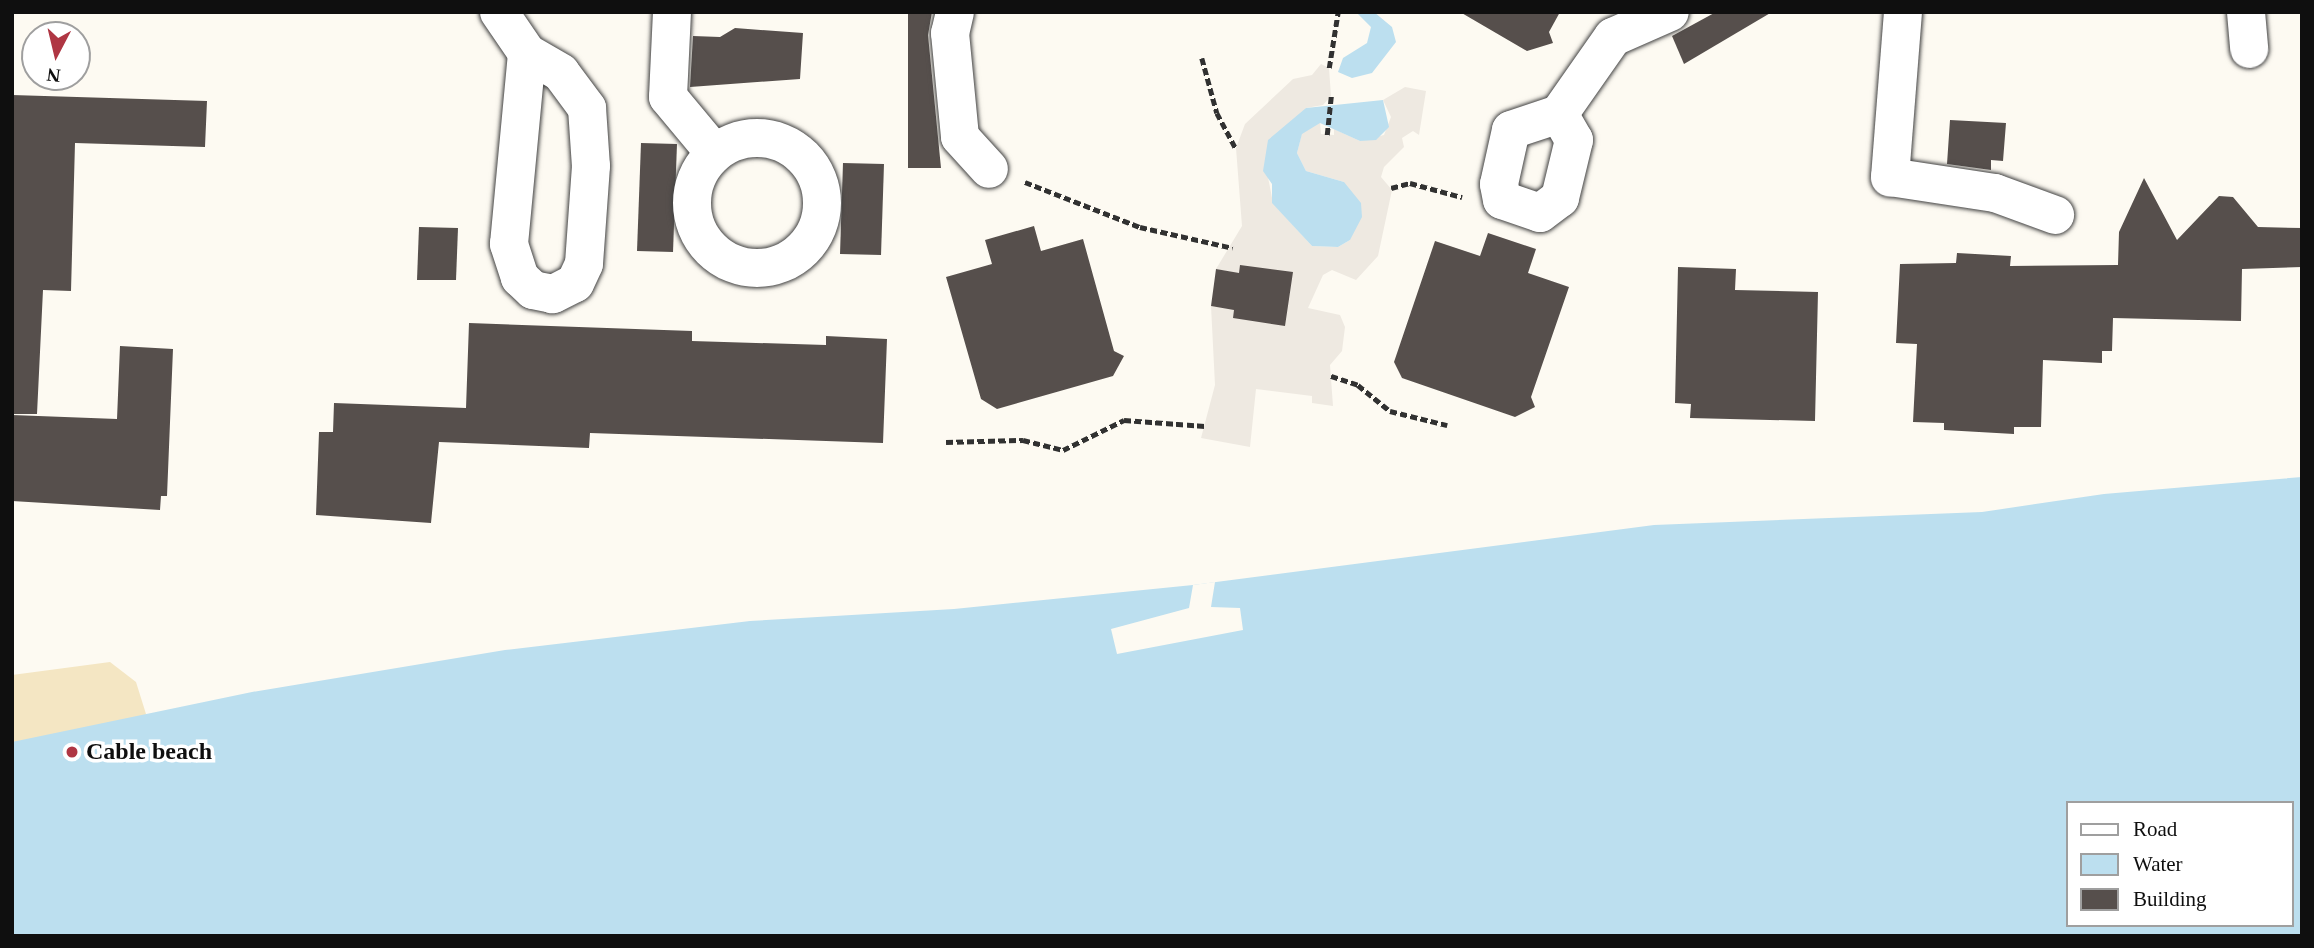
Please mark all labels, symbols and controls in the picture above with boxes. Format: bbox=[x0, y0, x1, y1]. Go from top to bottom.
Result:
north arrow bbox=[21, 21, 91, 91]
text: N bbox=[46, 64, 62, 87]
place label: Cable beach bbox=[86, 738, 212, 766]
marker: Cable beach bbox=[64, 744, 80, 760]
legend bbox=[2066, 801, 2293, 927]
text: Road bbox=[2133, 817, 2177, 841]
text: Water bbox=[2133, 852, 2183, 876]
text: Building bbox=[2133, 887, 2207, 911]

